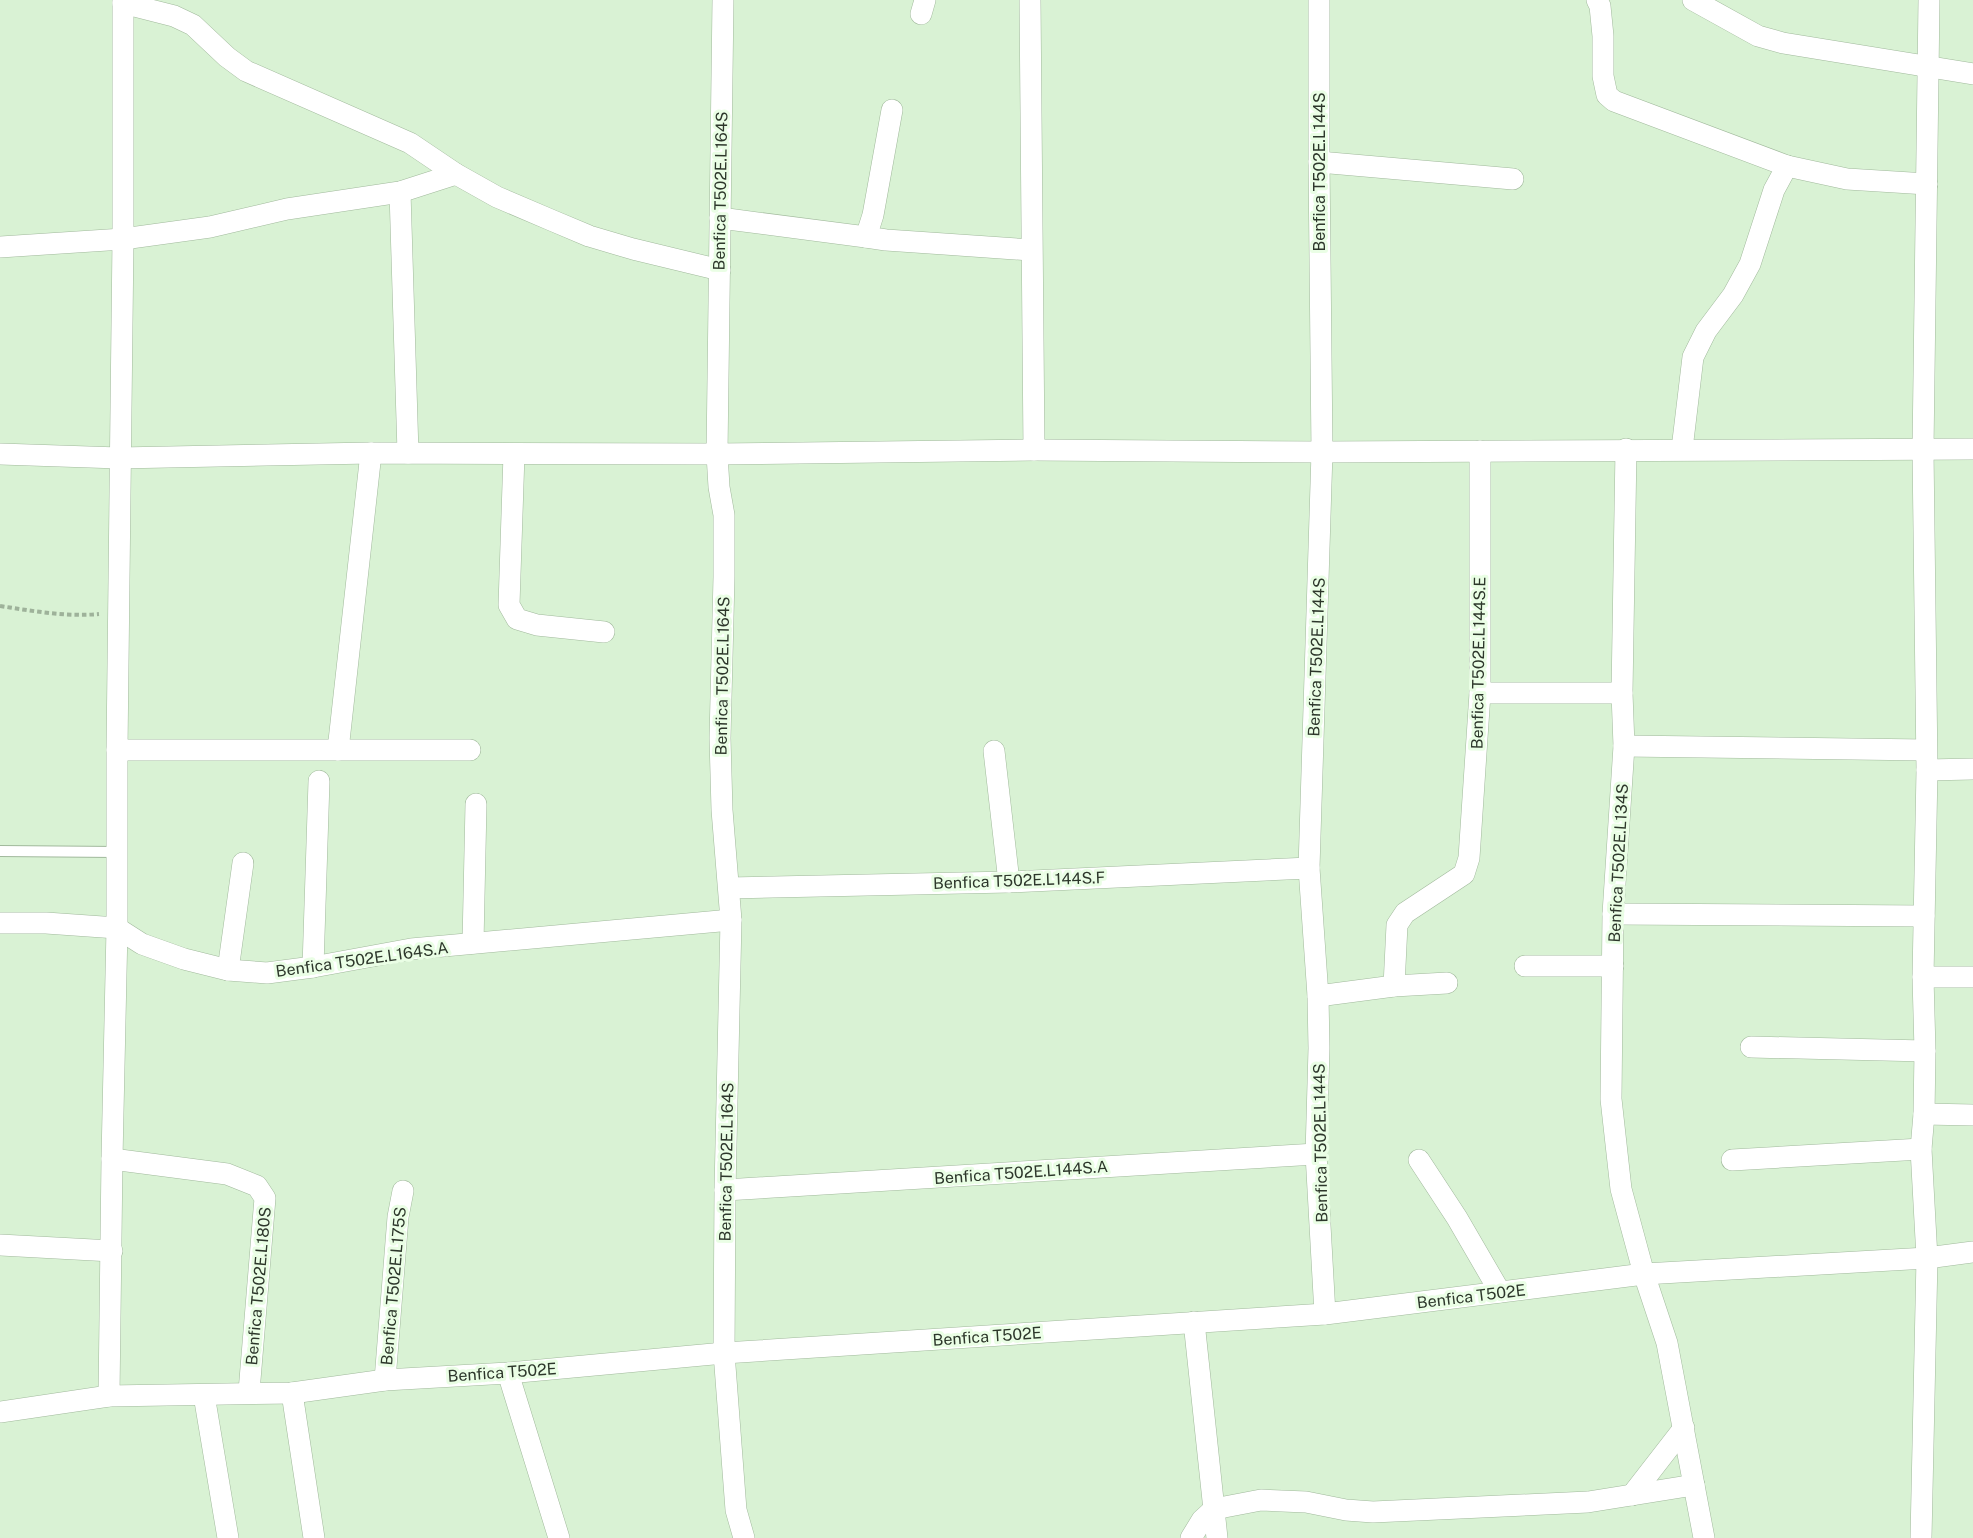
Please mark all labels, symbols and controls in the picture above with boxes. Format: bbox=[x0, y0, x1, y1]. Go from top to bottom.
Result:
street label: Benfica T502E.L144S bbox=[1310, 92, 1329, 252]
street label: Benfica T502E.L164S bbox=[710, 111, 731, 271]
street label: Benfica T502E.L144S bbox=[1304, 577, 1329, 737]
street label: Benfica T502E.L144S.E bbox=[1467, 577, 1490, 749]
street label: Benfica T502E.L164S bbox=[712, 596, 733, 756]
street label: Benfica T502E.L134S bbox=[1605, 783, 1632, 943]
street label: Benfica T502E.L144S.F bbox=[933, 868, 1105, 893]
street label: Benfica T502E.L164S.A bbox=[274, 938, 450, 981]
street label: Benfica T502E.L144S bbox=[1310, 1063, 1331, 1223]
street label: Benfica T502E.L164S bbox=[716, 1082, 737, 1242]
street label: Benfica T502E.L144S.A bbox=[933, 1157, 1109, 1188]
street label: Benfica T502E.L180S bbox=[242, 1206, 275, 1366]
street label: Benfica T502E.L175S bbox=[377, 1206, 410, 1366]
street label: Benfica T502E bbox=[1416, 1280, 1526, 1313]
street label: Benfica T502E bbox=[932, 1323, 1042, 1350]
street label: Benfica T502E bbox=[447, 1359, 557, 1386]

